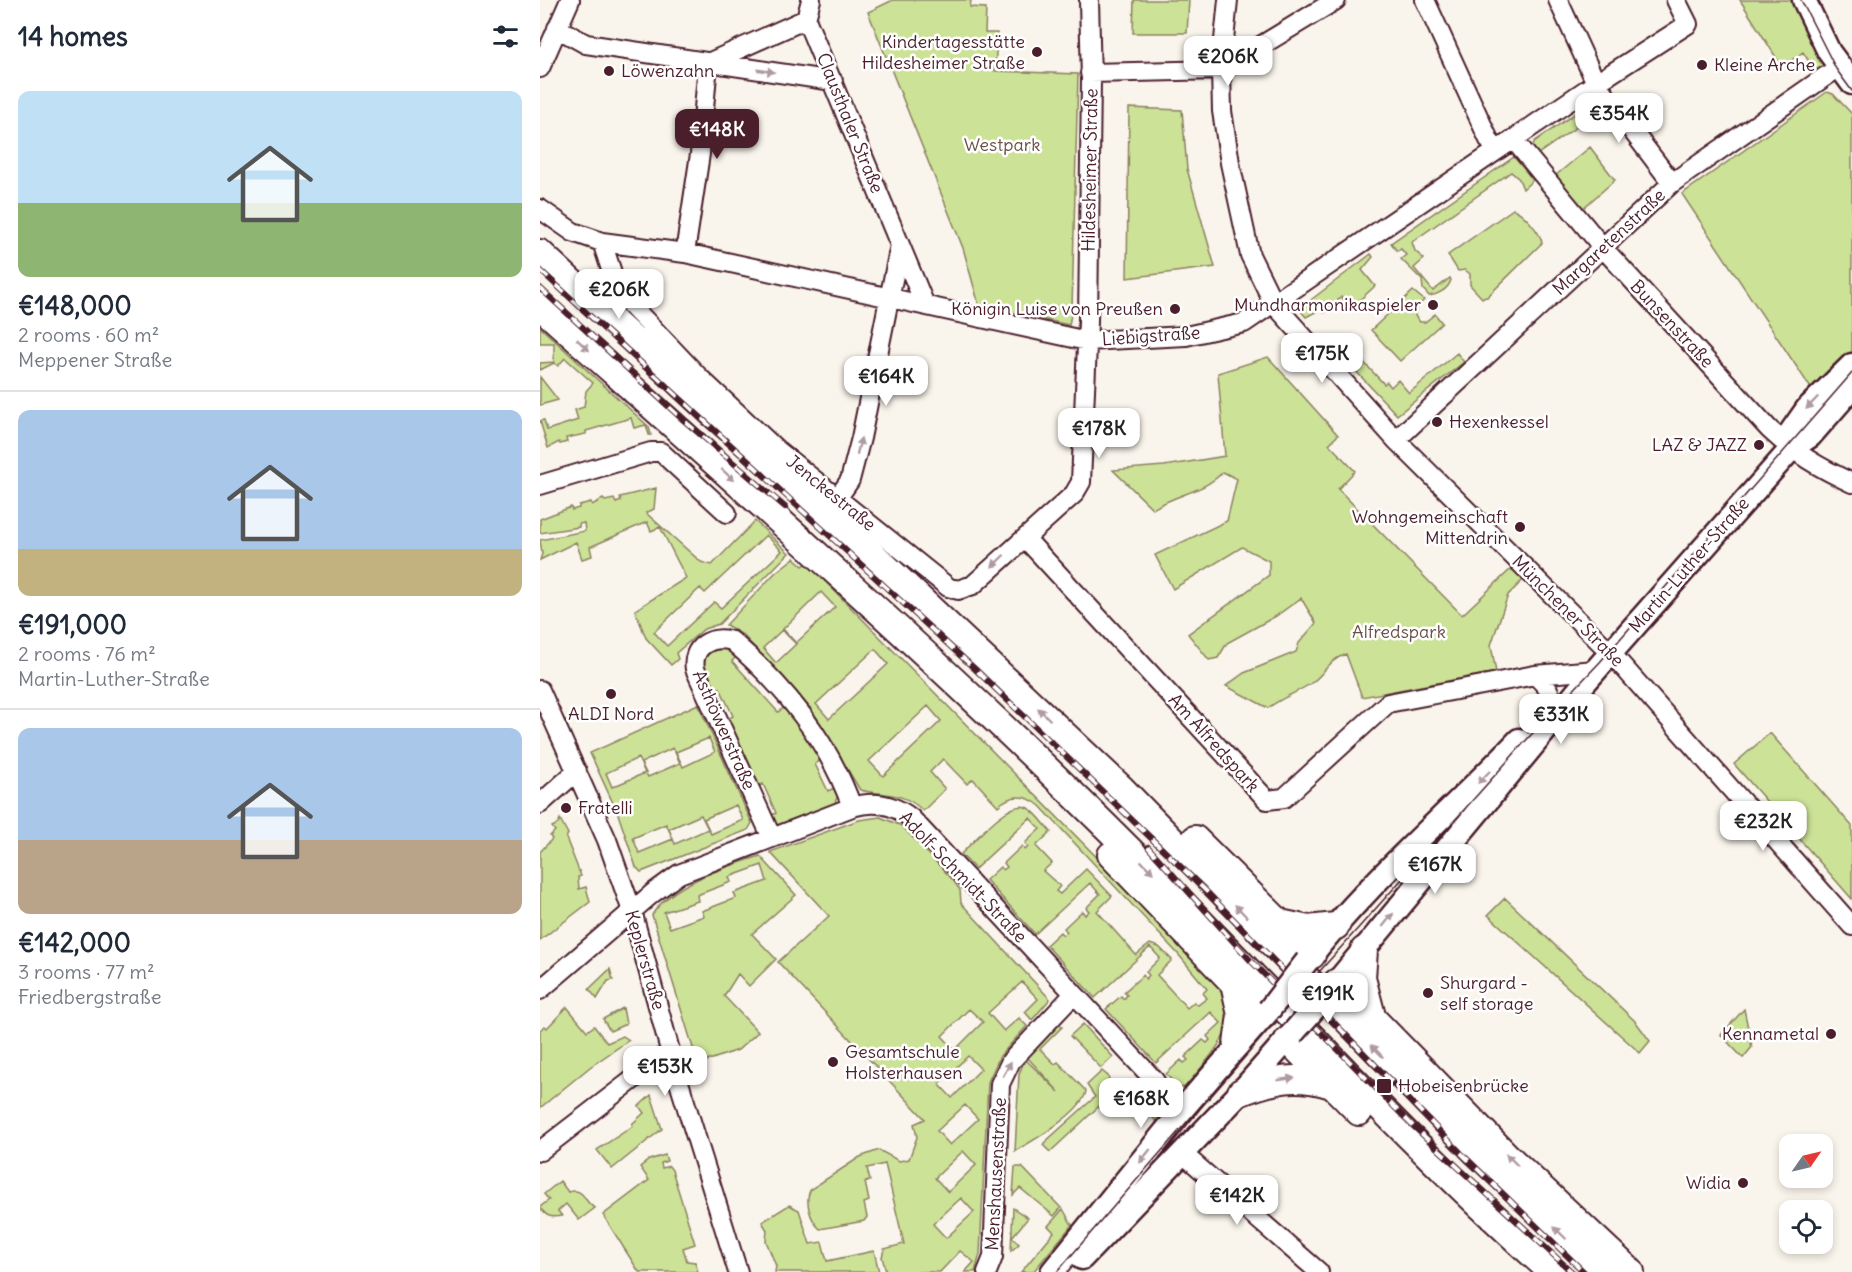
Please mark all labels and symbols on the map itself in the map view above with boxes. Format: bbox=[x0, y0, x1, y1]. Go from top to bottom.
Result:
place label: Kindertagesstätte Hildesheimer Straße bbox=[862, 30, 1025, 74]
pin: €206K bbox=[1186, 36, 1270, 87]
marker: Kindertagesstätte Hildesheimer Straße bbox=[1030, 45, 1044, 59]
street label: Clausthaler Straße bbox=[812, 49, 889, 196]
place label: Kleine Arche bbox=[1714, 53, 1815, 76]
marker: Kleine Arche bbox=[1695, 58, 1709, 72]
place label: Löwenzahn bbox=[621, 59, 715, 82]
marker: Löwenzahn bbox=[602, 64, 616, 78]
one-way arrow bbox=[757, 67, 776, 76]
street label: Hildesheimer Straße bbox=[1077, 88, 1102, 252]
pin: €354K bbox=[1577, 93, 1661, 144]
pin: €148K bbox=[675, 109, 759, 160]
park label: Westpark bbox=[964, 133, 1040, 156]
street label: Margaretenstraße bbox=[1547, 183, 1670, 300]
pin: €206K bbox=[577, 269, 661, 320]
street label: Bunsenstraße bbox=[1626, 275, 1719, 373]
place label: Mundharmonikaspieler bbox=[1234, 293, 1422, 316]
place label: Königin Luise von Preußen bbox=[951, 297, 1163, 320]
marker: Mundharmonikaspieler bbox=[1426, 298, 1440, 312]
marker: Königin Luise von Preußen bbox=[1168, 302, 1182, 316]
street label: Liebigstraße bbox=[1101, 321, 1201, 350]
pin: €175K bbox=[1280, 333, 1364, 384]
one-way arrow bbox=[576, 338, 591, 352]
pin: €164K bbox=[844, 356, 928, 407]
one-way arrow bbox=[1806, 396, 1820, 410]
pin: €178K bbox=[1057, 408, 1141, 459]
place label: Hexenkessel bbox=[1449, 410, 1549, 433]
marker: Hexenkessel bbox=[1430, 415, 1444, 429]
place label: LAZ & JAZZ bbox=[1652, 433, 1747, 456]
one-way arrow bbox=[854, 436, 864, 455]
marker: LAZ & JAZZ bbox=[1752, 438, 1766, 452]
street label: Jenckestraße bbox=[782, 450, 881, 536]
one-way arrow bbox=[721, 468, 736, 482]
street label: Martin-Luther-Straße bbox=[1623, 492, 1754, 637]
place label: Wohngemeinschaft Mittendrin bbox=[1352, 505, 1508, 549]
marker: Wohngemeinschaft Mittendrin bbox=[1513, 520, 1527, 534]
street label: Münchener Straße bbox=[1507, 550, 1629, 672]
one-way arrow bbox=[991, 554, 1006, 568]
park label: Alfredspark bbox=[1352, 620, 1446, 643]
street label: Asthöwerstraße bbox=[688, 666, 761, 793]
marker: ALDI Nord bbox=[604, 687, 618, 701]
street label: Am Alfredspark bbox=[1164, 688, 1265, 797]
pin: €331K bbox=[1519, 694, 1603, 745]
place label: ALDI Nord bbox=[568, 702, 654, 725]
one-way arrow bbox=[1036, 707, 1051, 721]
one-way arrow bbox=[1477, 770, 1491, 784]
place label: Fratelli bbox=[578, 796, 633, 819]
marker: Fratelli bbox=[559, 801, 573, 815]
pin: €232K bbox=[1721, 801, 1805, 852]
street label: Adolf-Schmidt-Straße bbox=[895, 806, 1032, 947]
pin: €167K bbox=[1393, 844, 1477, 895]
one-way arrow bbox=[1139, 859, 1153, 873]
one-way arrow bbox=[1234, 904, 1248, 919]
street label: Keplerstraße bbox=[620, 907, 671, 1012]
one-way arrow bbox=[1382, 913, 1394, 928]
place label: Shurgard - self storage bbox=[1440, 971, 1534, 1015]
pin: €191K bbox=[1286, 973, 1370, 1024]
marker: Shurgard - self storage bbox=[1421, 986, 1435, 1000]
place label: Kennametal bbox=[1722, 1022, 1819, 1045]
marker: Kennametal bbox=[1824, 1027, 1838, 1041]
place label: Gesamtschule Holsterhausen bbox=[845, 1040, 963, 1084]
one-way arrow bbox=[1370, 1043, 1384, 1058]
pin: €153K bbox=[623, 1046, 707, 1097]
marker: Gesamtschule Holsterhausen bbox=[826, 1055, 840, 1069]
one-way arrow bbox=[1002, 1060, 1012, 1077]
one-way arrow bbox=[1277, 1074, 1296, 1083]
place label: Hobeisenbrücke bbox=[1398, 1074, 1529, 1097]
marker: Hobeisenbrücke bbox=[1375, 1077, 1393, 1095]
pin: €168K bbox=[1099, 1078, 1183, 1129]
street label: Menshausenstraße bbox=[980, 1097, 1011, 1251]
north arrow bbox=[1779, 1134, 1833, 1188]
one-way arrow bbox=[1139, 1149, 1151, 1164]
one-way arrow bbox=[1505, 1154, 1519, 1168]
place label: Widia bbox=[1686, 1171, 1731, 1194]
pin: €142K bbox=[1195, 1175, 1279, 1226]
marker: Widia bbox=[1736, 1176, 1750, 1190]
one-way arrow bbox=[1553, 1226, 1567, 1240]

